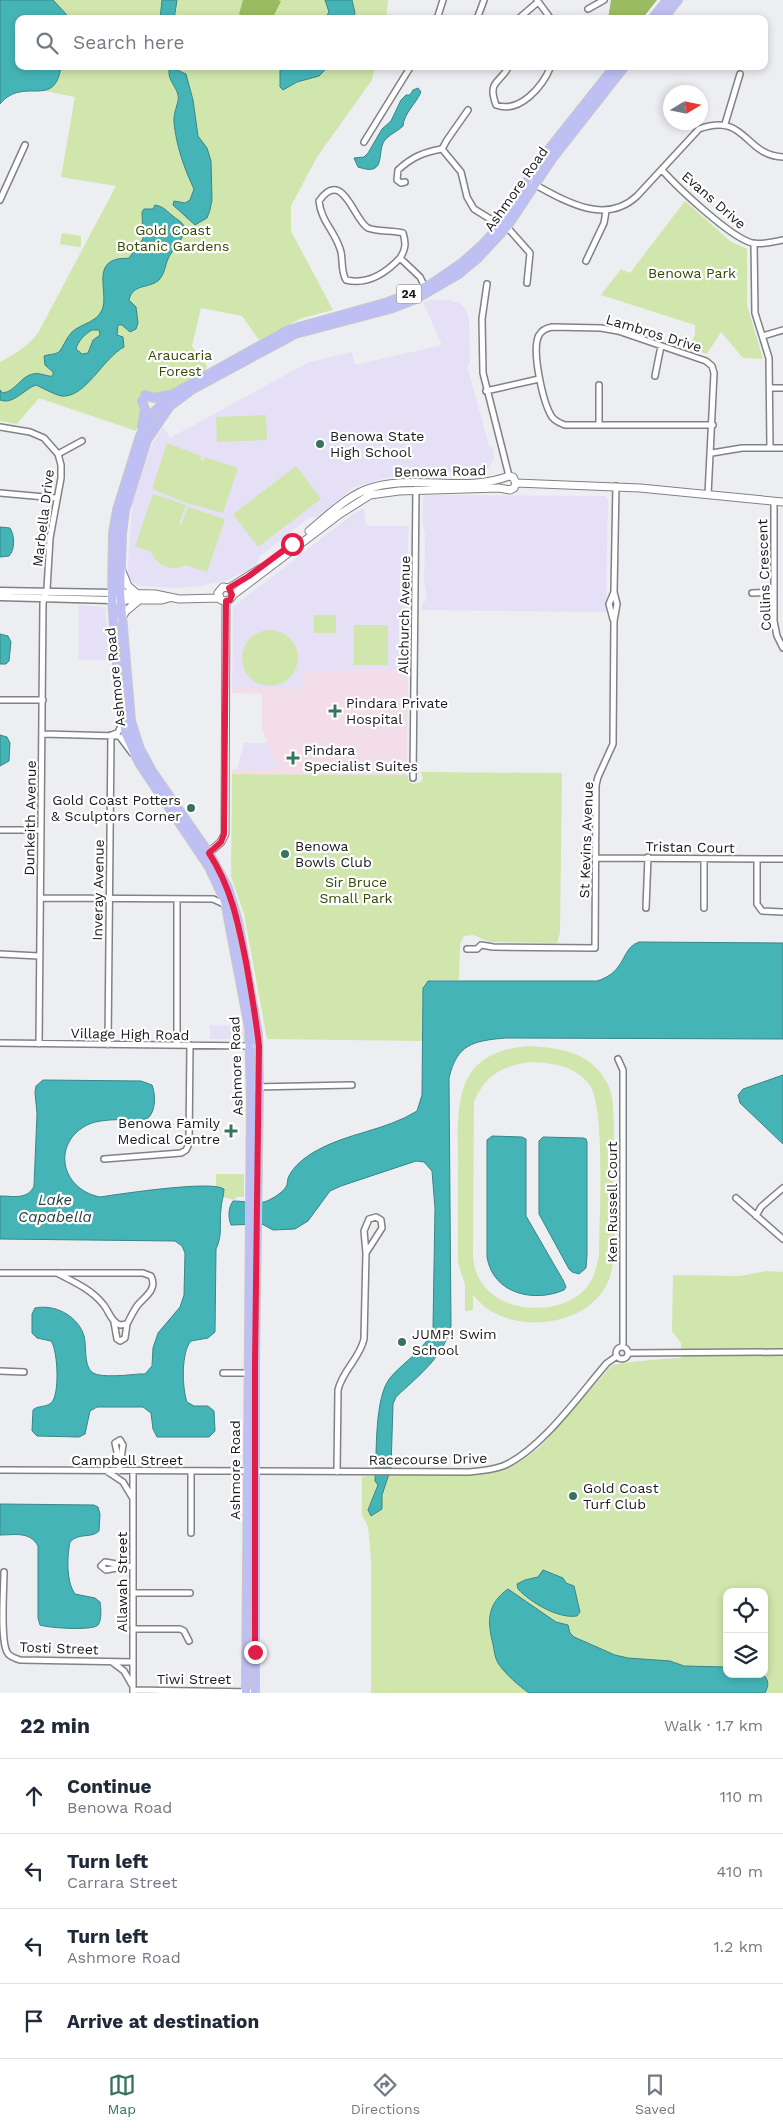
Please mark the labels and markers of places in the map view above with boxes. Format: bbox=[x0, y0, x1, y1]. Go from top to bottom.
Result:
place label: Benowa State High School bbox=[330, 428, 424, 460]
marker: Benowa State High School bbox=[314, 438, 326, 450]
place label: Pindara Private Hospital bbox=[346, 695, 448, 727]
marker: Pindara Private Hospital bbox=[328, 704, 342, 718]
place label: Pindara Specialist Suites bbox=[304, 742, 418, 774]
marker: Pindara Specialist Suites bbox=[286, 751, 300, 765]
place label: Gold Coast Potters & Sculptors Corner bbox=[51, 792, 181, 824]
marker: Gold Coast Potters & Sculptors Corner bbox=[185, 802, 197, 814]
place label: Benowa Bowls Club bbox=[295, 838, 372, 870]
marker: Benowa Bowls Club bbox=[279, 848, 291, 860]
place label: Benowa Family Medical Centre bbox=[118, 1115, 221, 1147]
marker: Benowa Family Medical Centre bbox=[224, 1124, 238, 1138]
place label: JUMP! Swim School bbox=[412, 1326, 497, 1358]
marker: JUMP! Swim School bbox=[396, 1336, 408, 1348]
place label: Gold Coast Turf Club bbox=[583, 1480, 659, 1512]
marker: Gold Coast Turf Club bbox=[567, 1490, 579, 1502]

